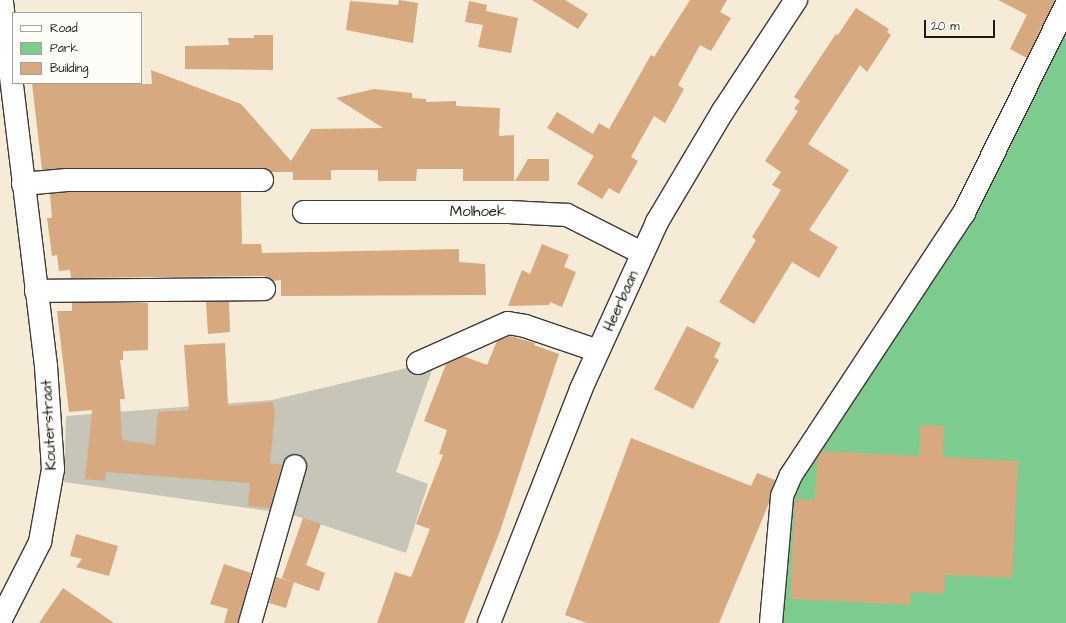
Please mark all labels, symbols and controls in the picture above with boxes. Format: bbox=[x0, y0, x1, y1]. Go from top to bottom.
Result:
legend bbox=[12, 12, 142, 84]
scale bar bbox=[926, 12, 997, 38]
text: 20 m bbox=[931, 18, 960, 35]
text: Road bbox=[50, 20, 78, 37]
text: Park bbox=[50, 40, 78, 57]
text: Building bbox=[50, 60, 88, 77]
street label: Molhoek bbox=[450, 203, 506, 221]
street label: Heerbaan bbox=[600, 268, 642, 334]
street label: Kouterstraat bbox=[38, 379, 60, 471]

